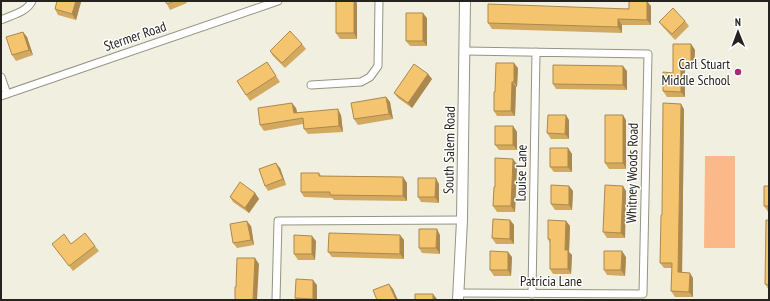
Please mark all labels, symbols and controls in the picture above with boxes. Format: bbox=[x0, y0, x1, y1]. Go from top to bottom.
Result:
north arrow bbox=[718, 12, 758, 52]
text: N bbox=[735, 15, 741, 29]
street label: Stermer Road bbox=[101, 17, 169, 55]
place label: Carl Stuart Middle School bbox=[661, 55, 731, 89]
marker: Carl Stuart Middle School bbox=[733, 67, 743, 77]
street label: South Salem Road bbox=[439, 106, 459, 194]
street label: Whitney Woods Road bbox=[622, 123, 642, 223]
street label: Louise Lane bbox=[512, 144, 530, 202]
street label: Patricia Lane bbox=[520, 272, 582, 290]

